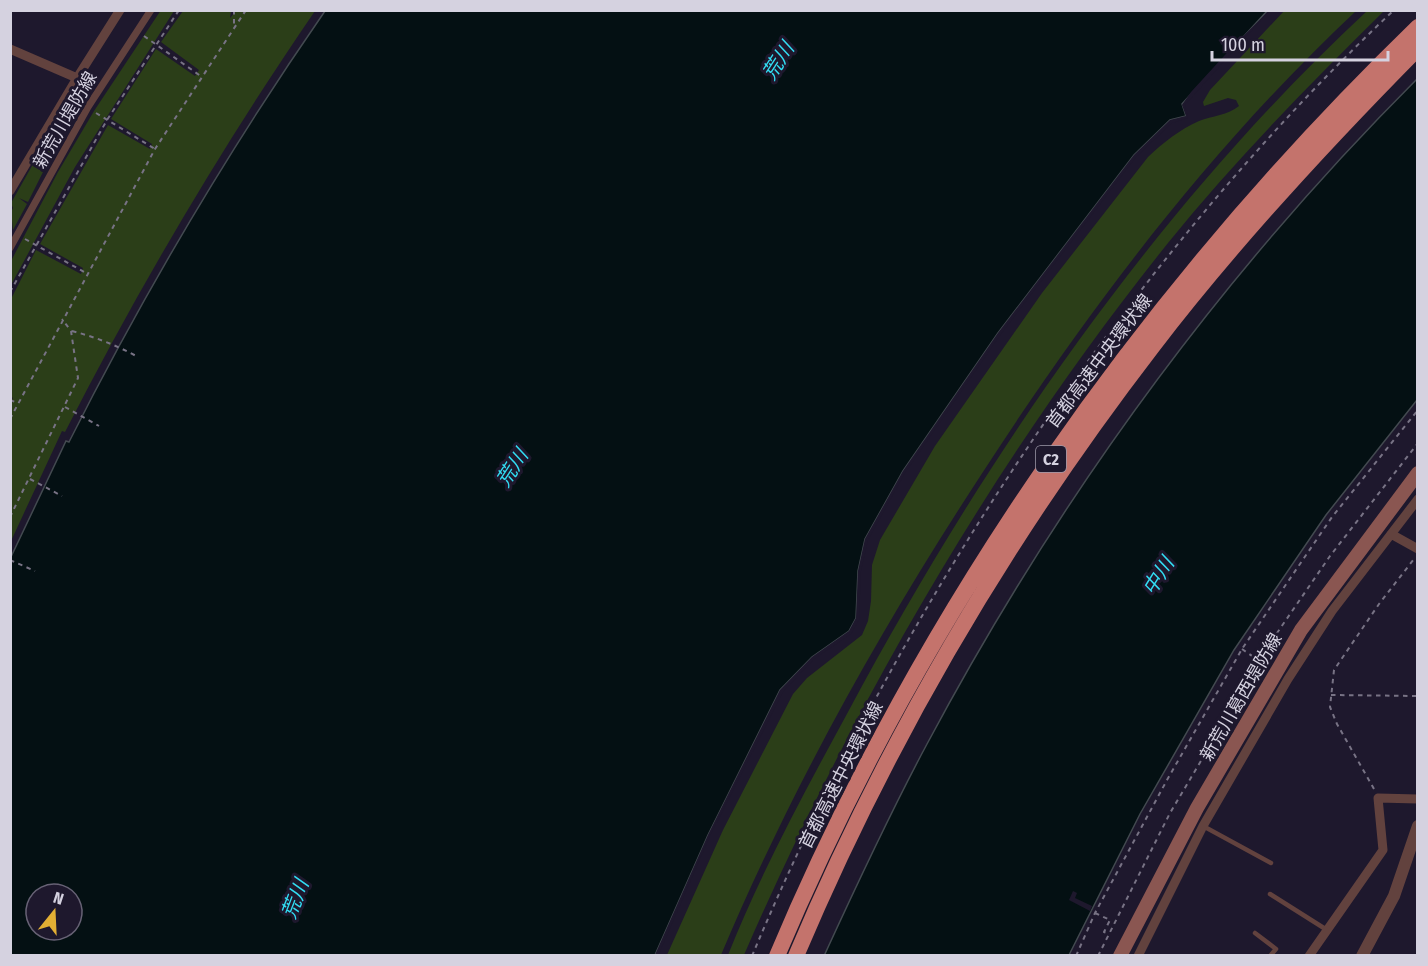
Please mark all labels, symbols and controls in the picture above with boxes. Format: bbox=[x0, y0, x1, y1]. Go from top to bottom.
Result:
scale bar bbox=[1212, 24, 1388, 62]
text: 100 m bbox=[1221, 34, 1265, 56]
water label: 荒川 bbox=[757, 36, 800, 84]
street label: 新荒川堤防線 bbox=[28, 68, 102, 172]
street label: 首都高速中央環状線 bbox=[1041, 290, 1157, 432]
water label: 荒川 bbox=[491, 443, 534, 491]
road number: C2 bbox=[1036, 446, 1066, 472]
water label: 中川 bbox=[1137, 551, 1180, 599]
street label: 新荒川葛西堤防線 bbox=[1195, 629, 1287, 765]
street label: 首都高速中央環状線 bbox=[794, 698, 888, 852]
water label: 荒川 bbox=[277, 874, 314, 922]
north arrow bbox=[24, 882, 84, 942]
text: N bbox=[51, 888, 66, 909]

